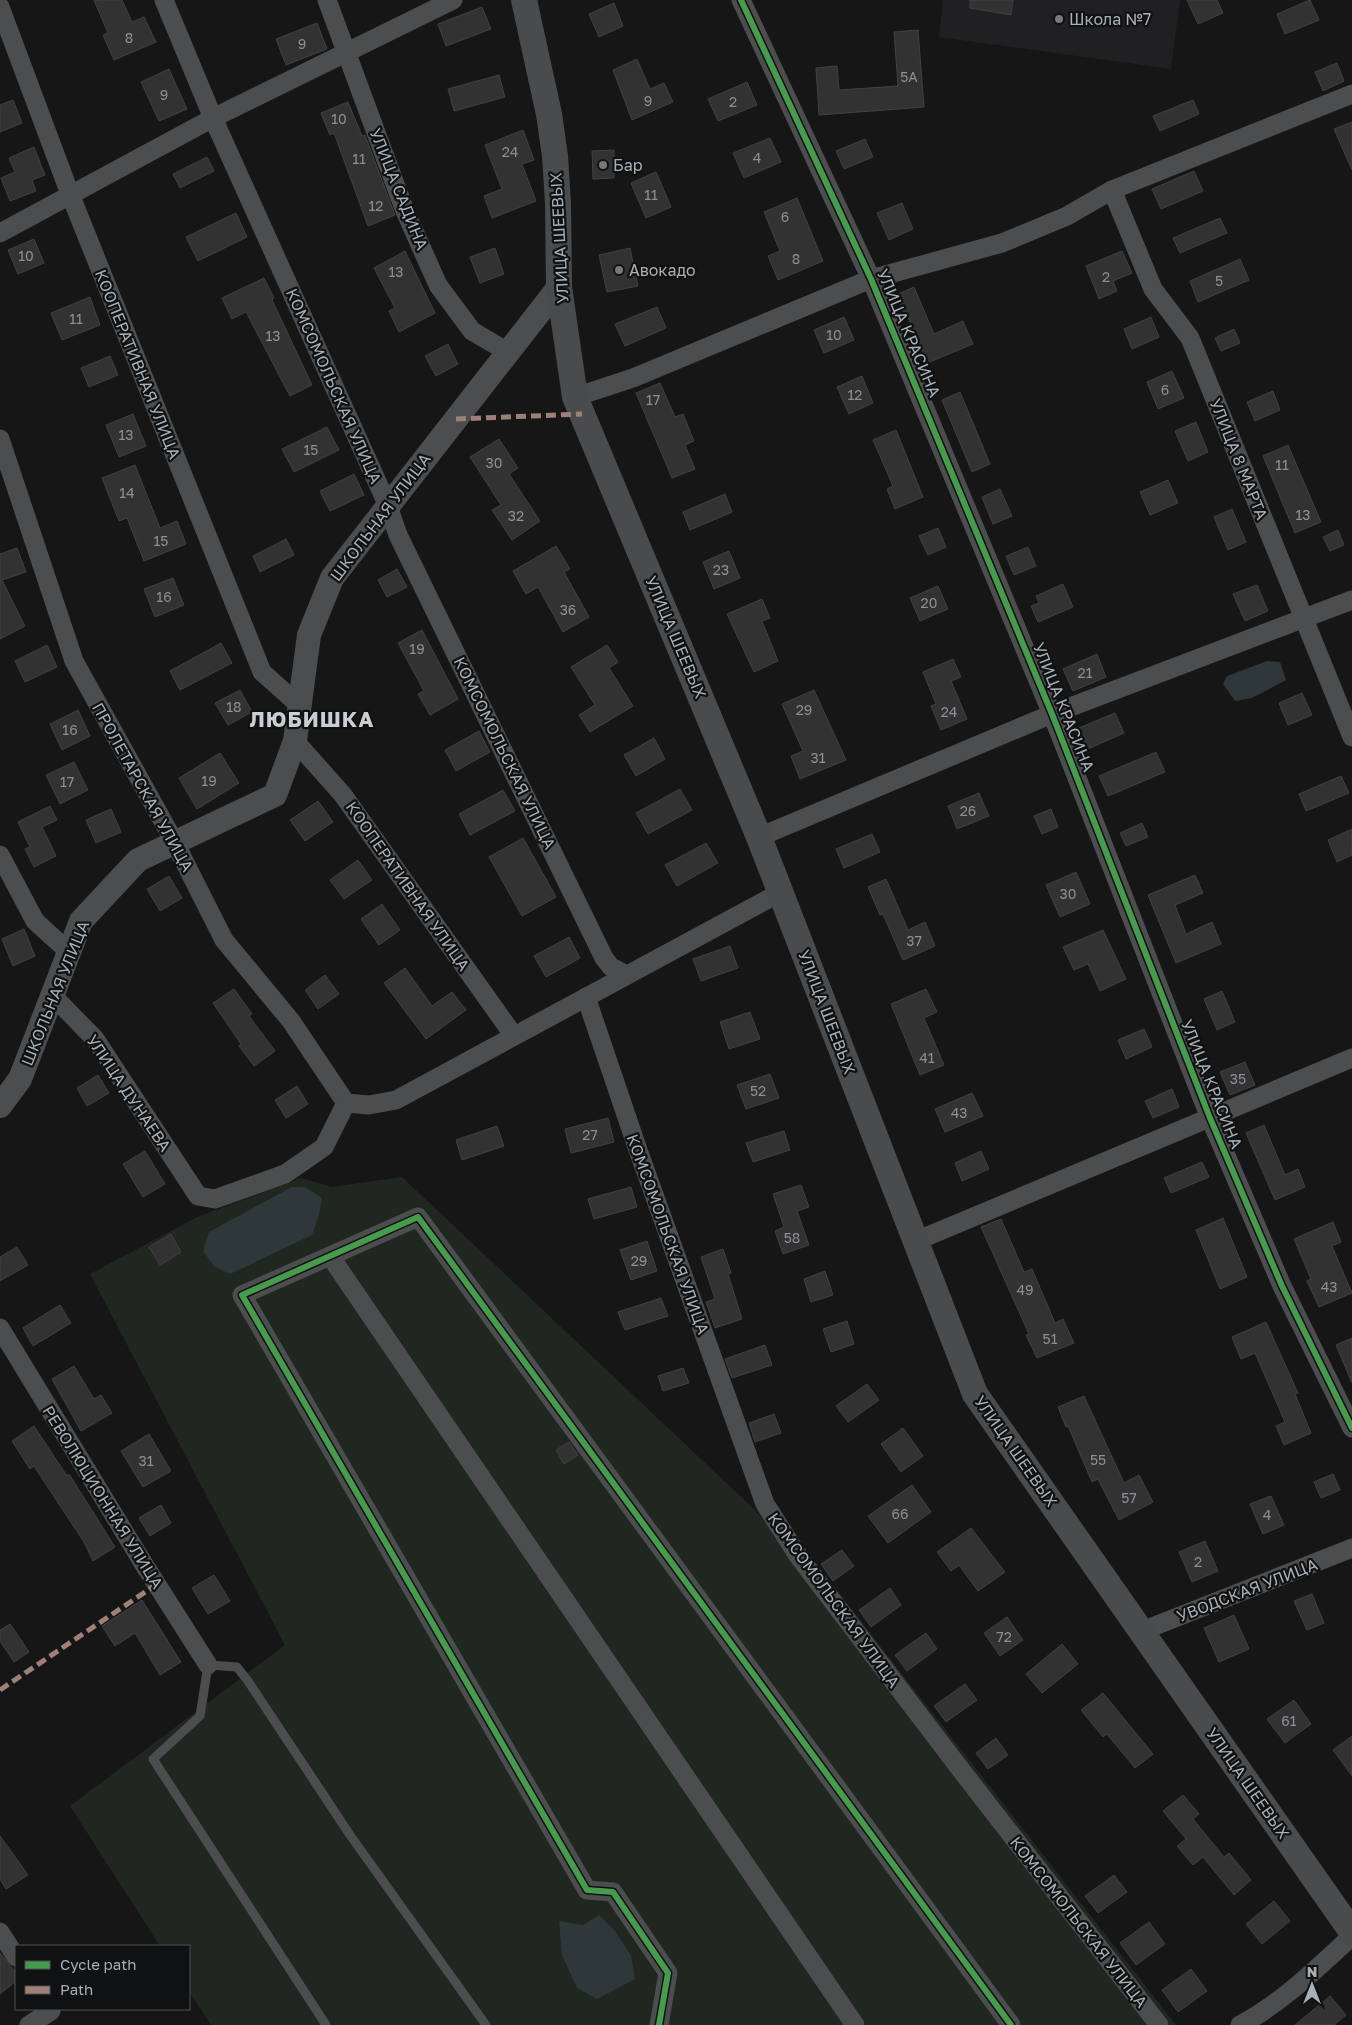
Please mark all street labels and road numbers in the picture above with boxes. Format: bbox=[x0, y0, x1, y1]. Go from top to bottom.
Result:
street label: УЛИЦА САДИНА bbox=[366, 125, 433, 253]
street label: УЛИЦА ШЕЕВЫХ bbox=[546, 171, 572, 304]
street label: КООПЕРАТИВНАЯ УЛИЦА bbox=[91, 266, 185, 462]
street label: УЛИЦА КРАСИНА bbox=[873, 266, 945, 400]
street label: КОМСОМОЛЬСКАЯ УЛИЦА bbox=[282, 285, 386, 487]
street label: УЛИЦА 8 МАРТА bbox=[1206, 396, 1272, 523]
street label: ШКОЛЬНАЯ УЛИЦА bbox=[325, 449, 435, 585]
street label: УЛИЦА ШЕЕВЫХ bbox=[641, 573, 711, 702]
street label: УЛИЦА КРАСИНА bbox=[1029, 639, 1099, 775]
street label: КОМСОМОЛЬСКАЯ УЛИЦА bbox=[450, 654, 560, 853]
street label: ПРОЛЕТАРСКАЯ УЛИЦА bbox=[88, 699, 198, 875]
street label: КООПЕРАТИВНАЯ УЛИЦА bbox=[342, 797, 474, 975]
street label: ШКОЛЬНАЯ УЛИЦА bbox=[17, 917, 93, 1069]
street label: УЛИЦА ШЕЕВЫХ bbox=[794, 947, 860, 1077]
street label: УЛИЦА КРАСИНА bbox=[1177, 1016, 1247, 1152]
street label: УЛИЦА ДУНАЕВА bbox=[83, 1031, 176, 1155]
street label: КОМСОМОЛЬСКАЯ УЛИЦА bbox=[622, 1131, 714, 1337]
street label: УЛИЦА ШЕЕВЫХ bbox=[970, 1391, 1062, 1511]
street label: РЕВОЛЮЦИОННАЯ УЛИЦА bbox=[38, 1402, 168, 1593]
street label: КОМСОМОЛЬСКАЯ УЛИЦА bbox=[764, 1509, 904, 1692]
street label: УВОДСКАЯ УЛИЦА bbox=[1174, 1554, 1320, 1626]
street label: УЛИЦА ШЕЕВЫХ bbox=[1202, 1723, 1294, 1843]
street label: КОМСОМОЛЬСКАЯ УЛИЦА bbox=[1006, 1832, 1152, 2012]

